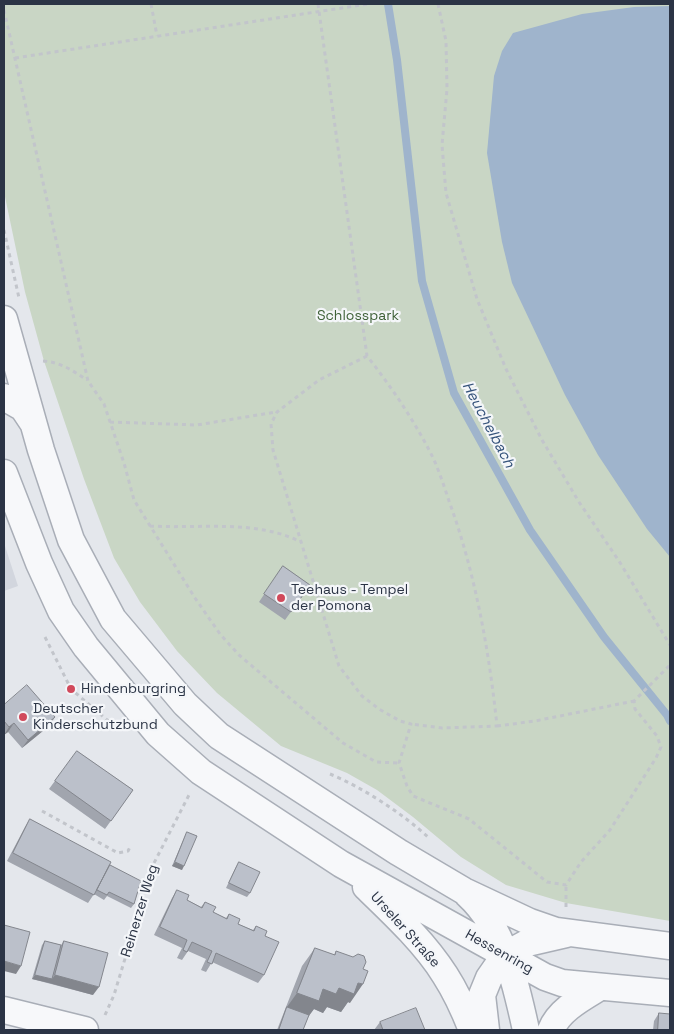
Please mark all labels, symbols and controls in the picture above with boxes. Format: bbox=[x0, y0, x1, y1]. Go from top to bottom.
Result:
park label: Schlosspark bbox=[317, 308, 399, 324]
water label: Heuchelbach bbox=[458, 379, 518, 471]
place label: Teehaus - Tempel der Pomona bbox=[291, 582, 408, 614]
marker: Teehaus - Tempel der Pomona bbox=[275, 592, 287, 604]
place label: Hindenburgring bbox=[81, 681, 186, 697]
marker: Hindenburgring bbox=[65, 683, 77, 695]
place label: Deutscher Kinderschutzbund bbox=[33, 701, 158, 734]
marker: Deutscher Kinderschutzbund bbox=[17, 711, 29, 723]
street label: Reinerzer Weg bbox=[118, 863, 162, 959]
street label: Urseler Straße bbox=[367, 889, 443, 971]
street label: Hessenring bbox=[462, 926, 536, 978]

